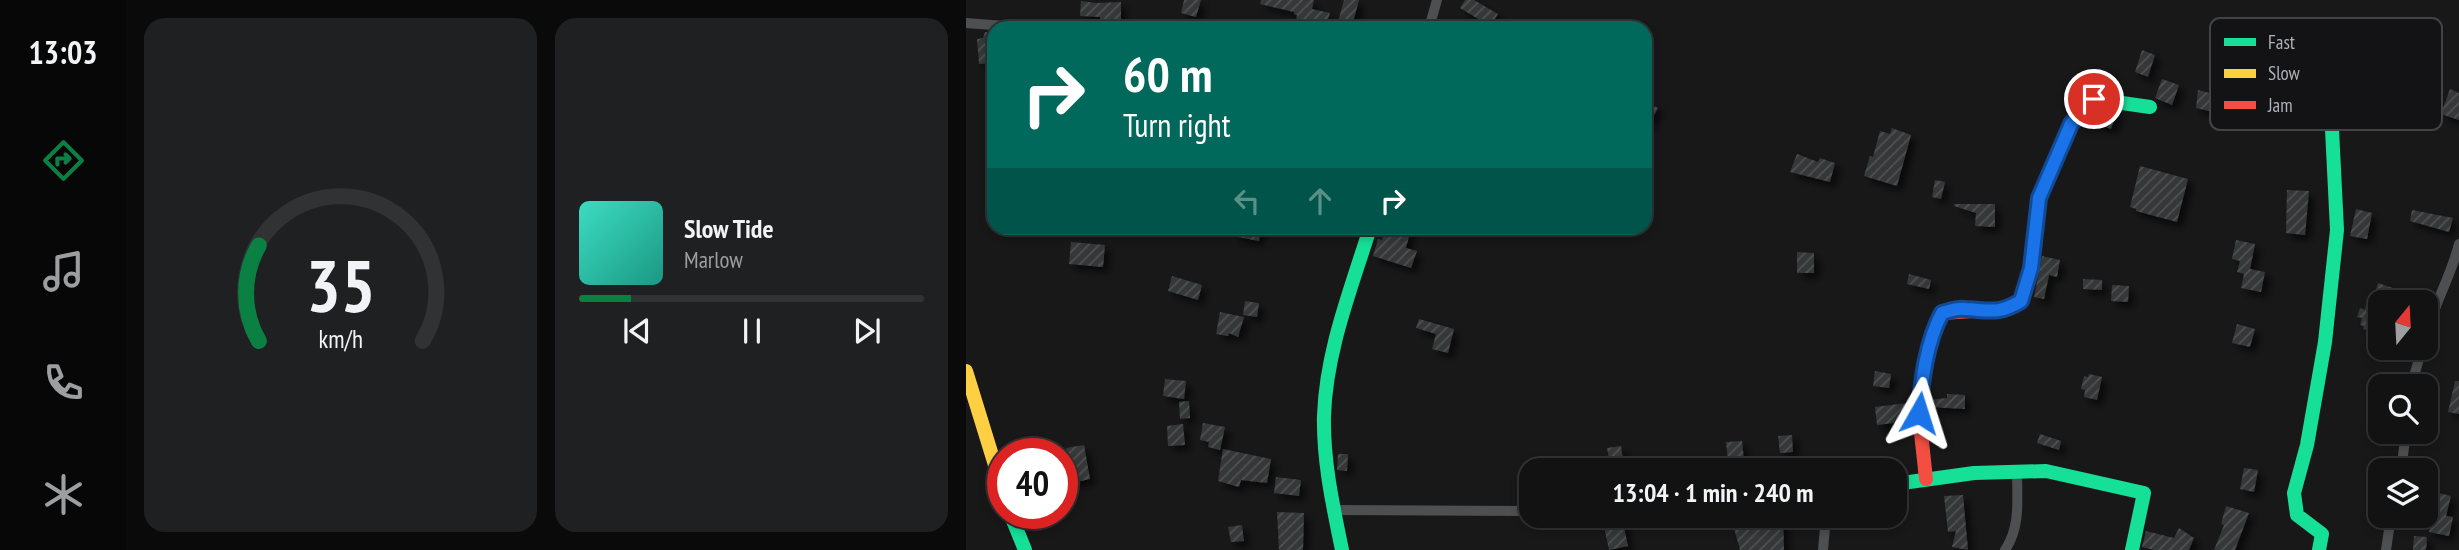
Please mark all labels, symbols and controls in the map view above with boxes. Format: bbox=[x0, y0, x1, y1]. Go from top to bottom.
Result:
legend bbox=[2210, 18, 2442, 130]
text: Fast bbox=[2268, 30, 2296, 54]
text: 13:03 bbox=[28, 31, 98, 73]
text: 60 m bbox=[1123, 42, 1212, 106]
icon: right bbox=[1008, 49, 1099, 140]
text: Slow bbox=[2268, 61, 2301, 85]
pin bbox=[2064, 69, 2124, 129]
icon: arrive bbox=[2075, 80, 2113, 118]
text: Jam bbox=[2267, 93, 2293, 117]
text: Turn right bbox=[1123, 104, 1231, 146]
icon: directions bbox=[39, 136, 88, 185]
icon: left bbox=[1228, 182, 1266, 220]
icon: ahead bbox=[1301, 182, 1339, 220]
icon: right bbox=[1374, 182, 1412, 220]
text: Slow Tide bbox=[684, 212, 774, 245]
text: 35 bbox=[306, 237, 375, 331]
text: Marlow bbox=[684, 245, 743, 274]
icon: music bbox=[39, 247, 88, 296]
north arrow bbox=[2368, 290, 2438, 360]
map controls bbox=[2368, 290, 2438, 528]
icon: previous bbox=[618, 312, 656, 350]
icon: pause bbox=[733, 312, 771, 350]
icon: next bbox=[848, 312, 886, 350]
text: km/h bbox=[318, 323, 363, 355]
icon: phone bbox=[39, 358, 88, 407]
button: search bbox=[2368, 374, 2438, 444]
position arrow bbox=[1882, 376, 1956, 450]
speed limit sign: 40 bbox=[987, 438, 1078, 529]
button: layers bbox=[2368, 458, 2438, 528]
icon: climate bbox=[39, 470, 88, 519]
text: 13:04 · 1 min · 240 m bbox=[1613, 476, 1813, 509]

